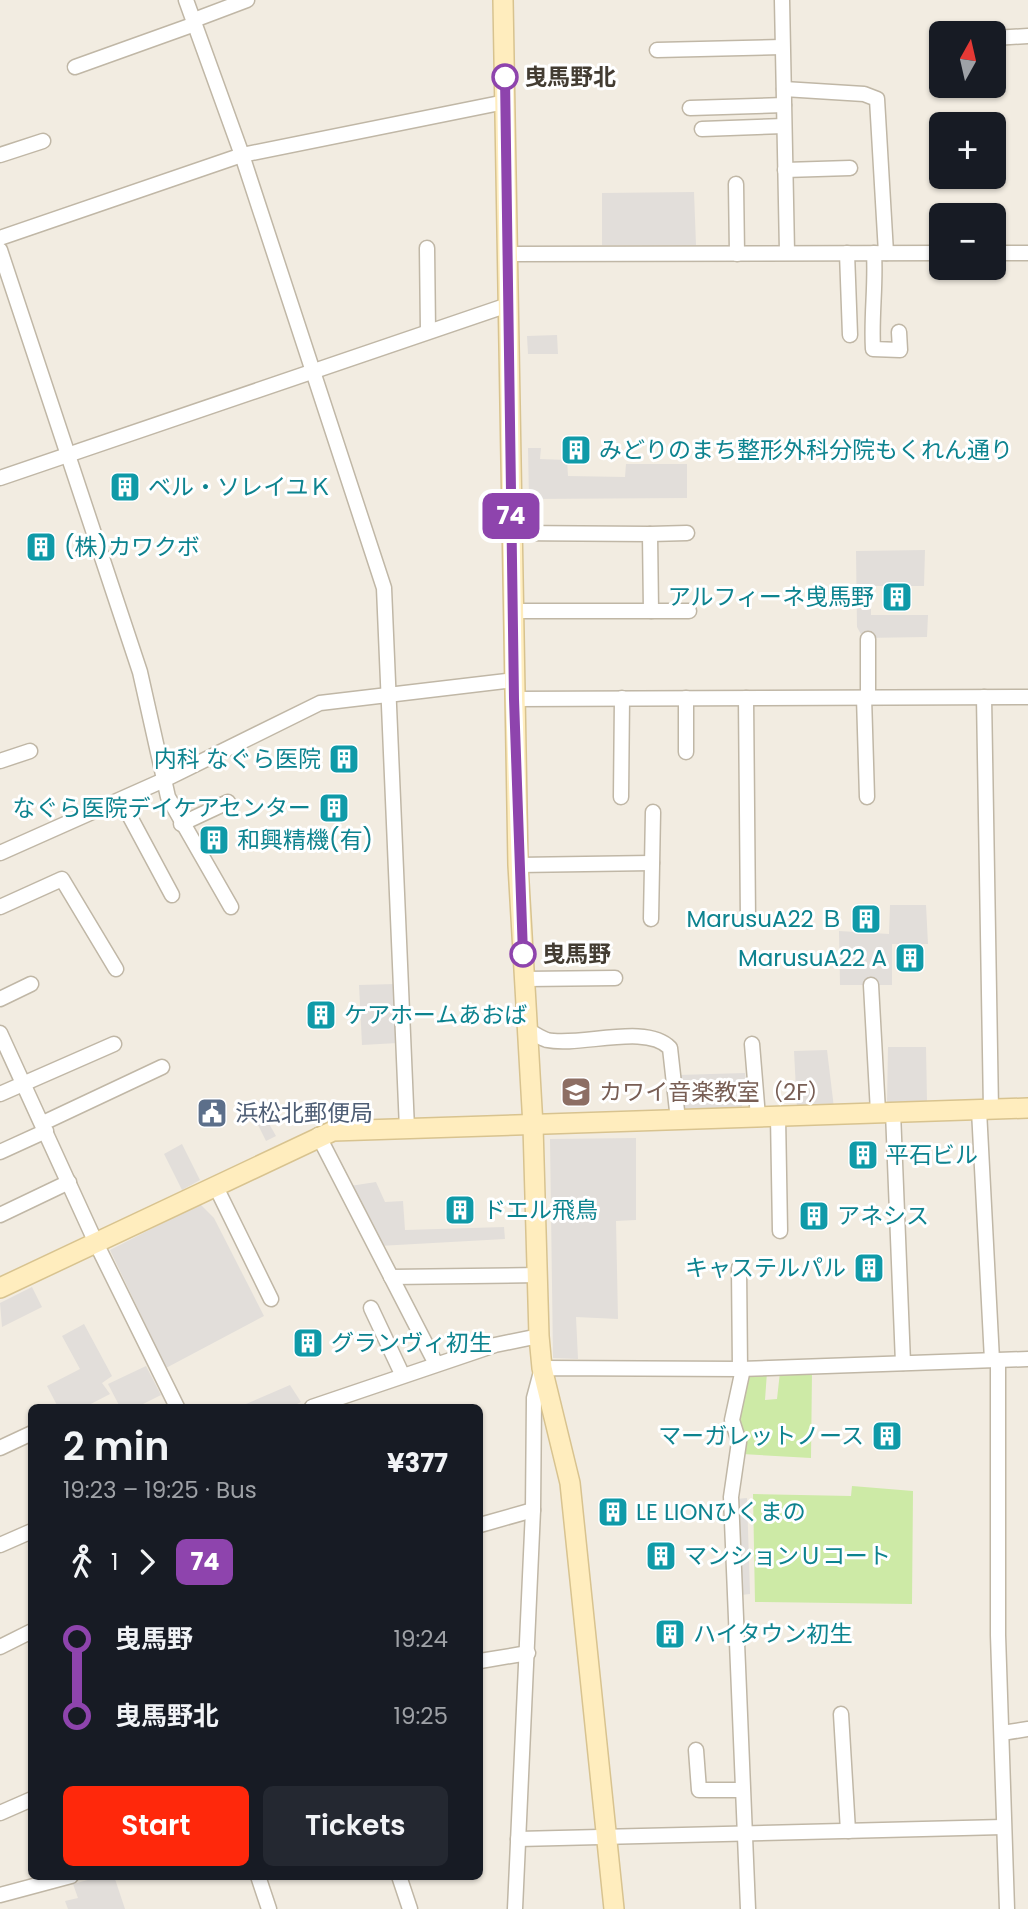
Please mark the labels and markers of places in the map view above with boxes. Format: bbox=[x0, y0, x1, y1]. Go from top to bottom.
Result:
place label: 曳馬野北 bbox=[524, 61, 616, 93]
marker: 曳馬野北 bbox=[492, 64, 518, 90]
building icon: みどりのまち整形外科分院もくれん通り bbox=[559, 433, 593, 467]
place label: みどりのまち整形外科分院もくれん通り bbox=[599, 434, 1013, 466]
building icon: ベル・ソレイユＫ bbox=[108, 470, 142, 504]
place label: ベル・ソレイユＫ bbox=[148, 471, 332, 503]
building icon: (株)カワクボ bbox=[24, 530, 58, 564]
place label: (株)カワクボ bbox=[64, 531, 200, 563]
building icon: アルフィーネ曵馬野 bbox=[880, 580, 914, 614]
place label: アルフィーネ曵馬野 bbox=[668, 581, 874, 613]
building icon: 内科 なぐら医院 bbox=[327, 742, 361, 776]
place label: 内科 なぐら医院 bbox=[154, 743, 321, 775]
building icon: なぐら医院デイケアセンター bbox=[317, 791, 351, 825]
place label: なぐら医院デイケアセンター bbox=[12, 792, 311, 824]
building icon: 和興精機(有) bbox=[197, 823, 231, 857]
place label: 和興精機(有) bbox=[237, 824, 373, 856]
building icon: MarusuA22 Ｂ bbox=[849, 902, 883, 936]
place label: MarusuA22 Ｂ bbox=[687, 903, 843, 935]
place label: 曳馬野 bbox=[542, 938, 611, 970]
marker: 曳馬野 bbox=[510, 941, 536, 967]
building icon: MarusuA22 A bbox=[893, 941, 927, 975]
place label: MarusuA22 A bbox=[738, 942, 887, 974]
building icon: ケアホームあおば bbox=[304, 998, 338, 1032]
place label: ケアホームあおば bbox=[344, 999, 527, 1031]
school or university icon: カワイ音楽教室（2F） bbox=[559, 1075, 593, 1109]
place label: カワイ音楽教室（2F） bbox=[599, 1076, 831, 1108]
public building icon: 浜松北郵便局 bbox=[195, 1096, 229, 1130]
place label: 浜松北郵便局 bbox=[235, 1097, 373, 1129]
building icon: 平石ビル bbox=[846, 1138, 880, 1172]
place label: 平石ビル bbox=[886, 1139, 978, 1171]
building icon: ドエル飛鳥 bbox=[443, 1193, 477, 1227]
place label: ドエル飛鳥 bbox=[483, 1194, 598, 1226]
building icon: アネシス bbox=[797, 1199, 831, 1233]
place label: アネシス bbox=[837, 1200, 929, 1232]
building icon: キャステルパル bbox=[852, 1251, 886, 1285]
place label: キャステルパル bbox=[685, 1252, 846, 1284]
building icon: グランヴィ初生 bbox=[291, 1326, 325, 1360]
place label: グランヴィ初生 bbox=[331, 1327, 492, 1359]
building icon: マーガレットノース bbox=[870, 1419, 904, 1453]
place label: マーガレットノース bbox=[658, 1420, 864, 1452]
building icon: LE LIONひくまの bbox=[596, 1495, 630, 1529]
place label: LE LIONひくまの bbox=[636, 1496, 806, 1528]
building icon: マンションＵコート bbox=[644, 1539, 678, 1573]
place label: マンションＵコート bbox=[684, 1540, 891, 1572]
building icon: ハイタウン初生 bbox=[653, 1617, 687, 1651]
place label: ハイタウン初生 bbox=[693, 1618, 853, 1650]

